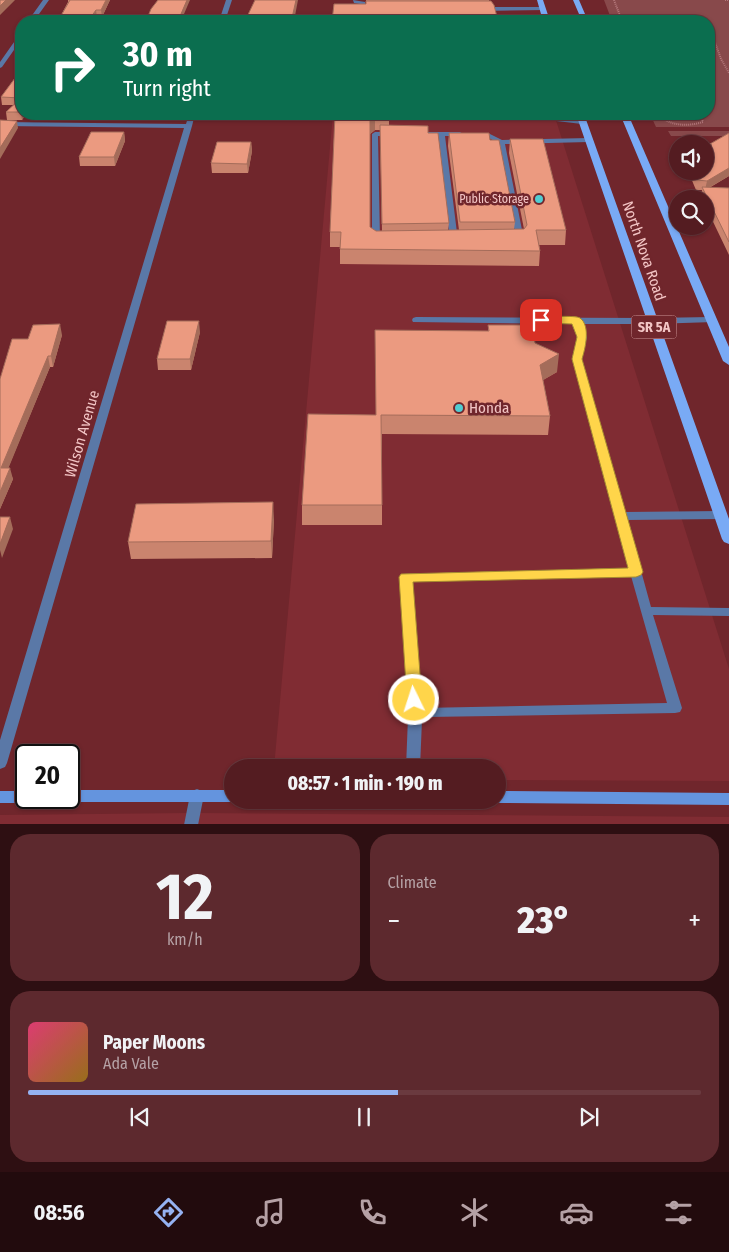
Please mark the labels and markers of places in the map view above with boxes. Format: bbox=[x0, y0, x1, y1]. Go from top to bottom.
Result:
place label: Public Storage bbox=[459, 192, 529, 206]
marker: Public Storage bbox=[533, 193, 545, 205]
pin bbox=[520, 299, 562, 341]
place label: Honda bbox=[469, 399, 509, 417]
marker: Honda bbox=[453, 402, 465, 414]

